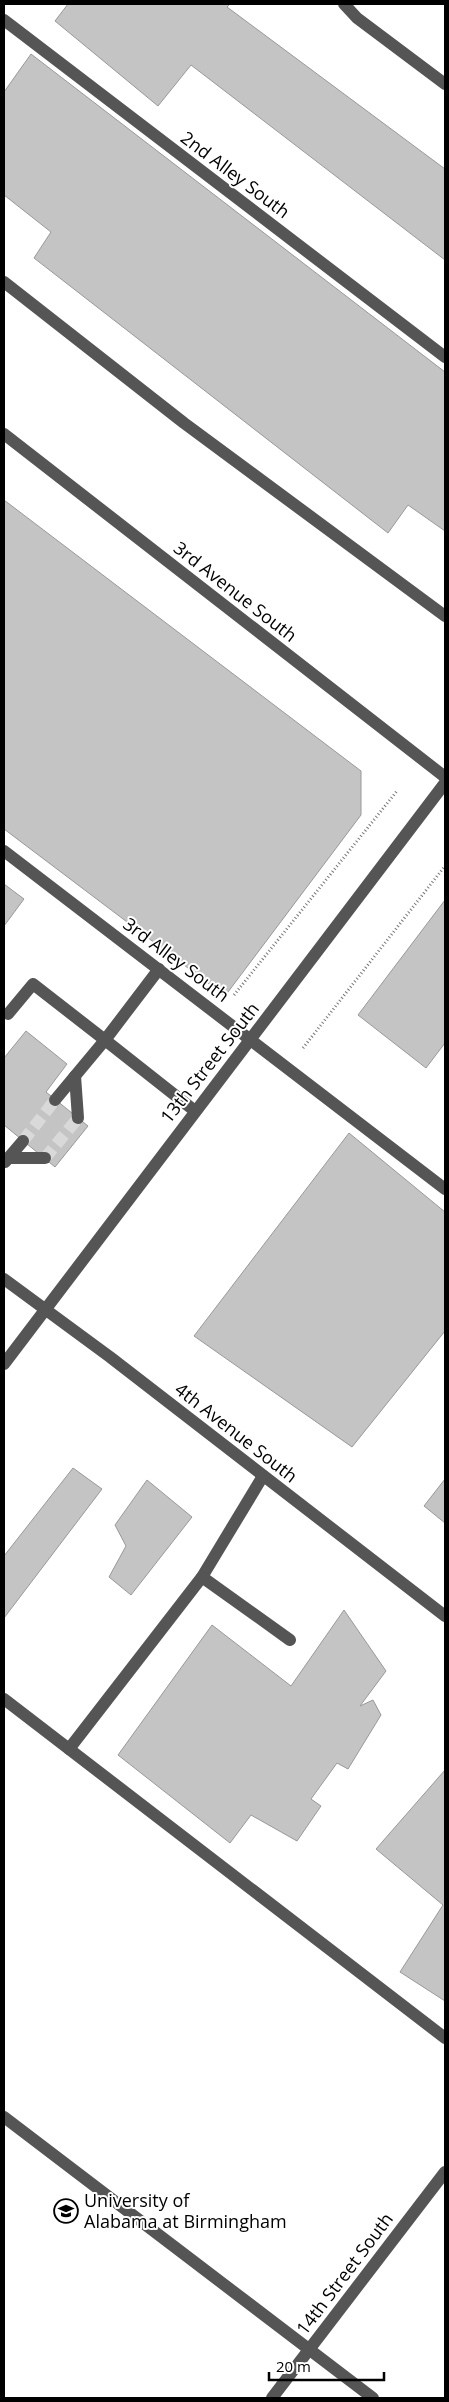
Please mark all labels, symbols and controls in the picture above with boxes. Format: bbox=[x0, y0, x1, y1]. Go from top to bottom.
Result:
street label: 2nd Alley South bbox=[176, 125, 295, 223]
street label: 3rd Avenue South bbox=[169, 536, 302, 647]
street label: 3rd Alley South bbox=[119, 911, 234, 1007]
street label: 13th Street South bbox=[155, 997, 264, 1128]
street label: 4th Avenue South bbox=[171, 1377, 303, 1488]
place label: University of Alabama at Birmingham bbox=[84, 2188, 287, 2233]
school or university icon: University of Alabama at Birmingham bbox=[53, 2198, 79, 2224]
street label: 14th Street South bbox=[290, 2208, 398, 2339]
scale bar bbox=[269, 2350, 384, 2382]
text: 20 m bbox=[276, 2356, 311, 2376]

